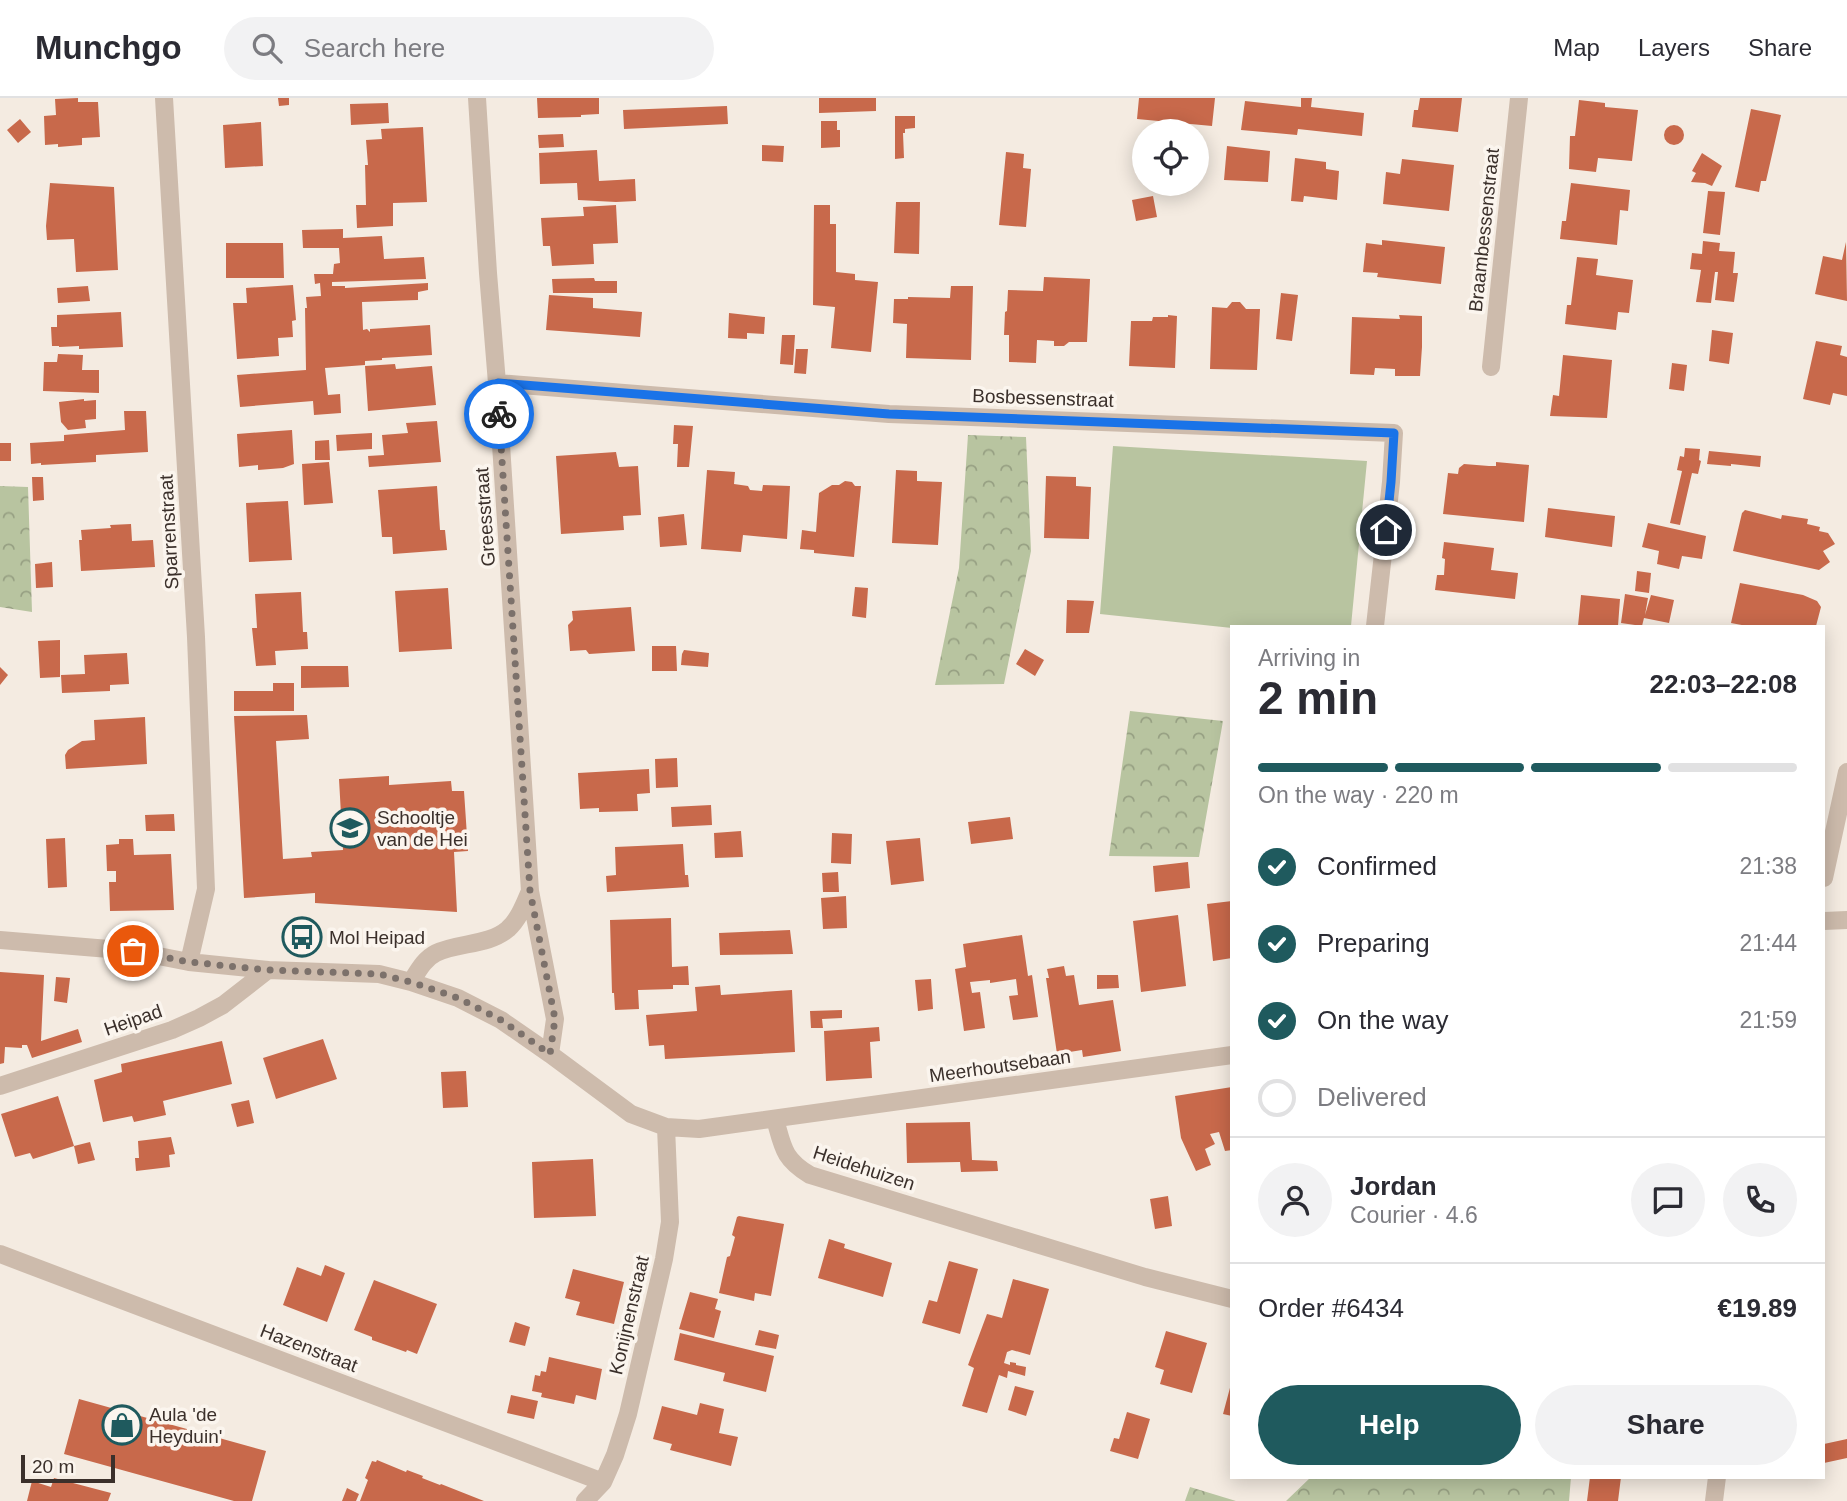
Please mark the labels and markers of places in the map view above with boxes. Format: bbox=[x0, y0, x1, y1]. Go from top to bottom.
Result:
pin bbox=[1356, 500, 1416, 560]
school or university icon: Schooltje van de Hei bbox=[329, 807, 371, 849]
place label: Schooltje van de Hei bbox=[377, 807, 468, 850]
bus stop icon: Mol Heipad bbox=[281, 916, 323, 958]
pin bbox=[103, 921, 163, 981]
place label: Mol Heipad bbox=[329, 927, 425, 948]
shop icon: Aula 'de Heyduin' bbox=[101, 1404, 143, 1446]
place label: Aula 'de Heyduin' bbox=[149, 1404, 222, 1447]

